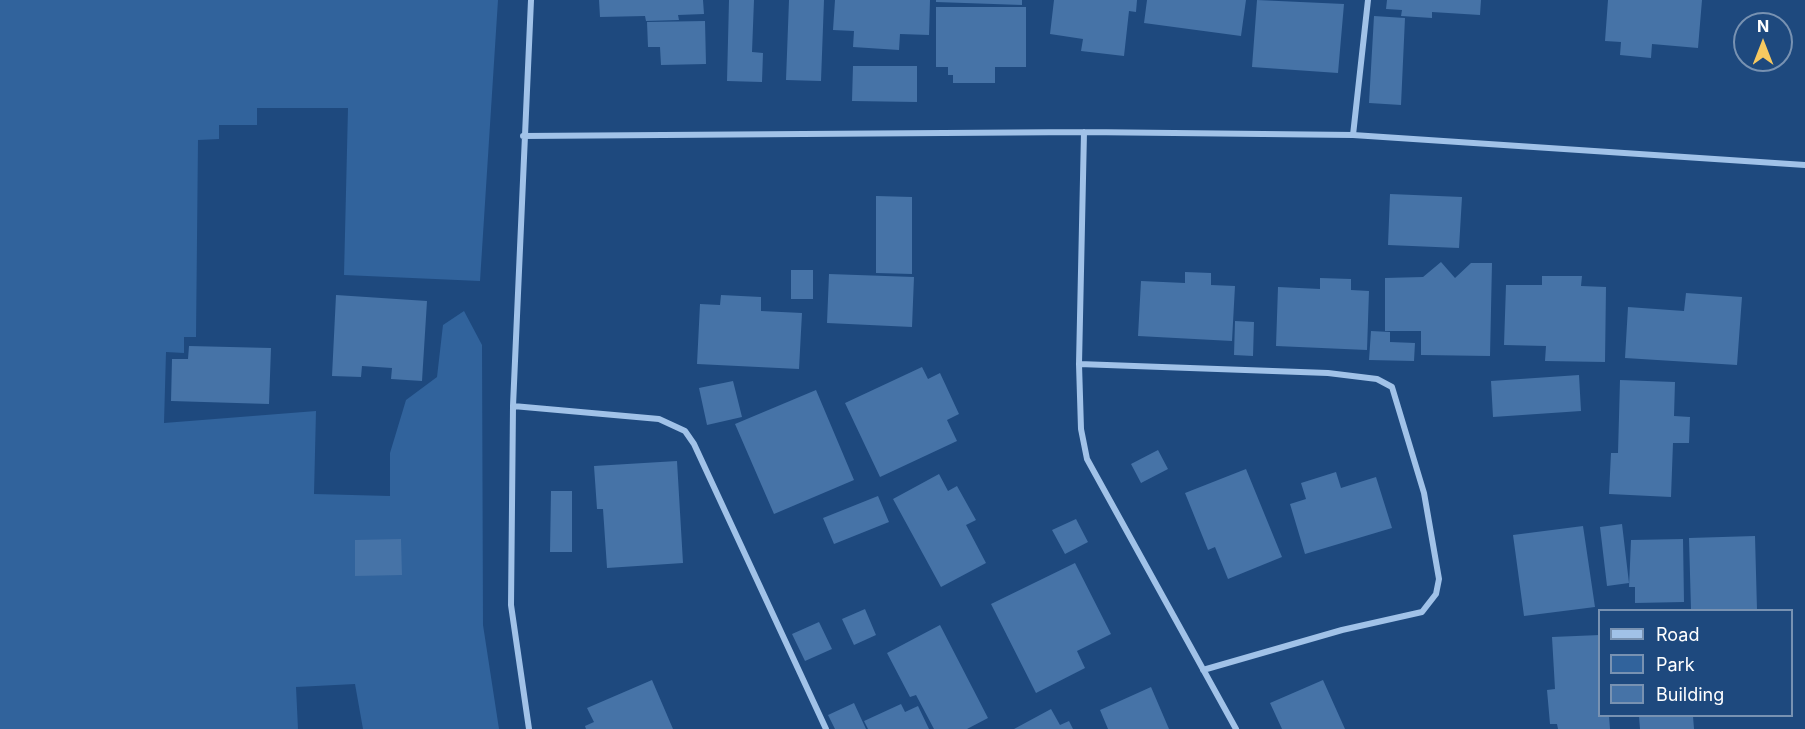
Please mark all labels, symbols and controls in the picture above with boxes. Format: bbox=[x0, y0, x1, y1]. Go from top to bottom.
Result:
north arrow bbox=[1733, 12, 1793, 72]
text: N bbox=[1757, 16, 1769, 36]
legend bbox=[1598, 609, 1793, 717]
text: Road bbox=[1656, 624, 1699, 645]
text: Park bbox=[1656, 654, 1695, 675]
text: Building bbox=[1656, 684, 1724, 705]

